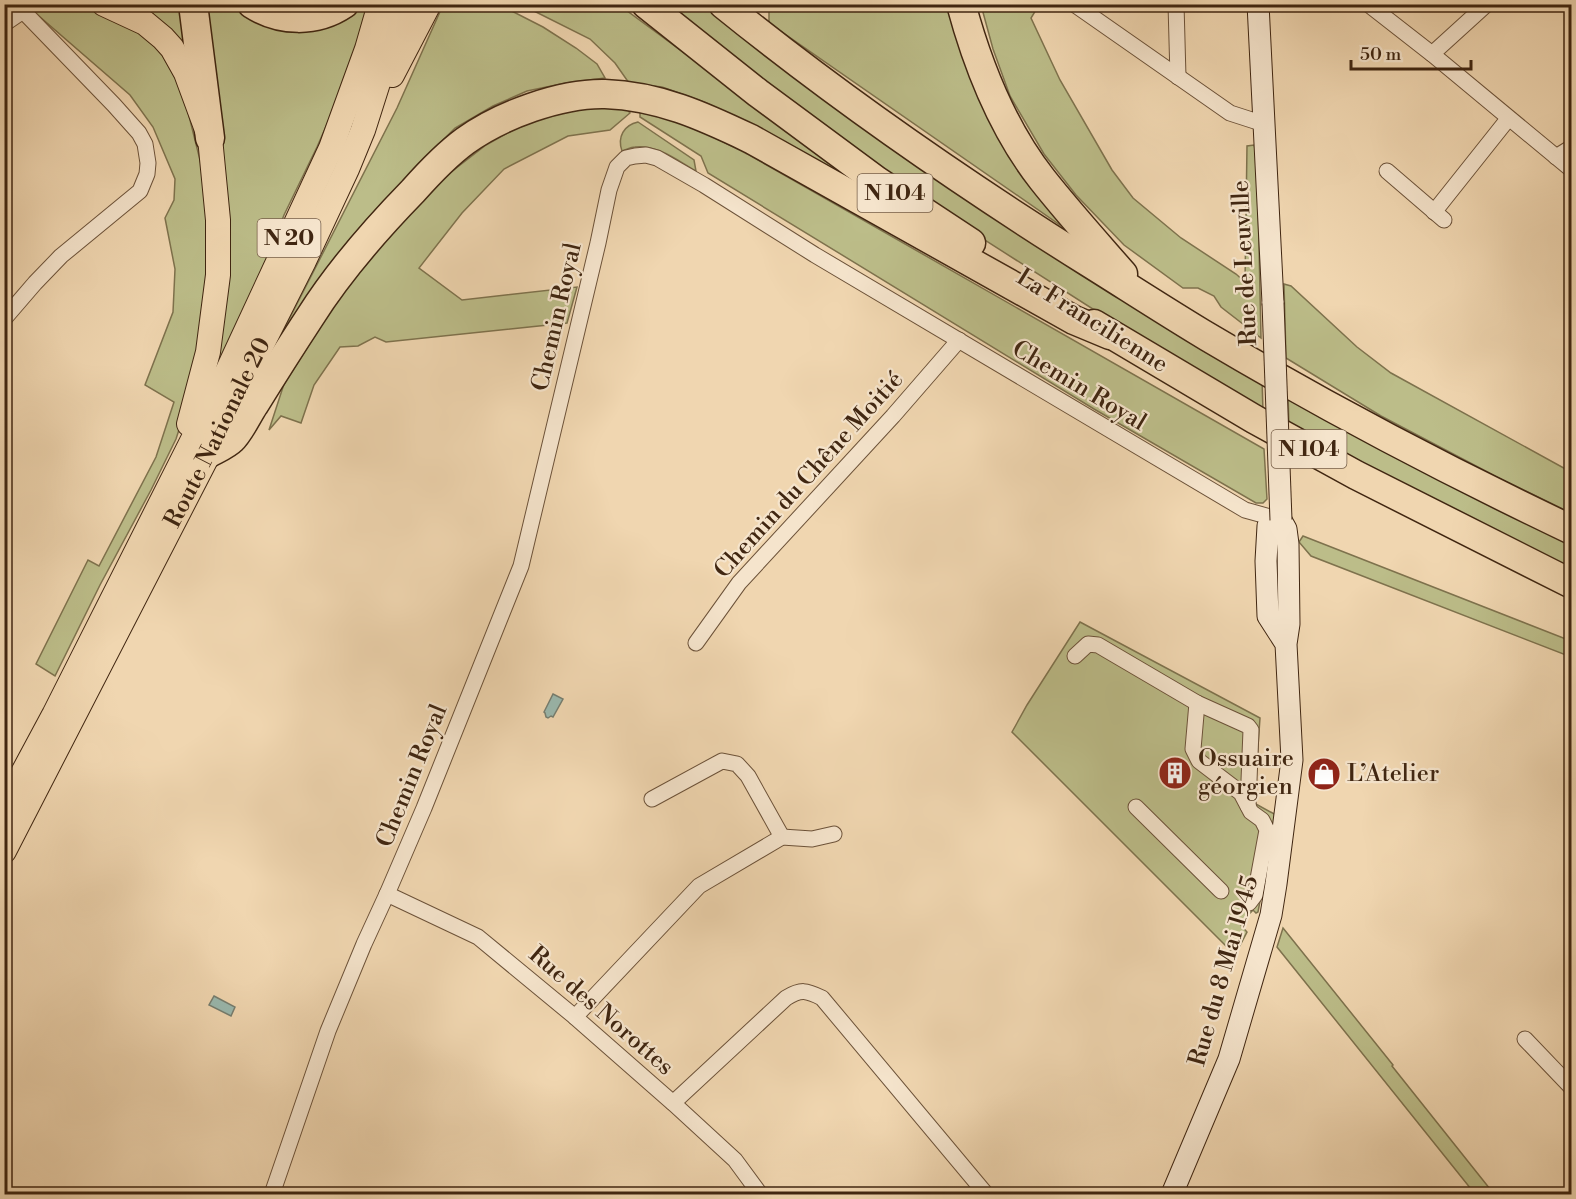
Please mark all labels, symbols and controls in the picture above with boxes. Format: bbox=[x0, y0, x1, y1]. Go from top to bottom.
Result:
scale bar bbox=[1351, 33, 1471, 71]
text: 50 m bbox=[1360, 43, 1402, 66]
road number: N 104 bbox=[858, 174, 932, 212]
street label: Rue de Leuville bbox=[1226, 179, 1264, 347]
road number: N 20 bbox=[258, 219, 320, 257]
street label: Chemin Royal bbox=[525, 240, 589, 394]
street label: La Francilienne bbox=[1011, 262, 1173, 380]
street label: Route Nationale 20 bbox=[158, 332, 278, 533]
street label: Chemin Royal bbox=[1006, 334, 1152, 438]
street label: Chemin du Chêne Moitié bbox=[708, 365, 910, 585]
road number: N 104 bbox=[1272, 430, 1346, 468]
street label: Chemin Royal bbox=[370, 700, 454, 852]
place label: Ossuaire géorgien bbox=[1198, 744, 1294, 802]
building icon: Ossuaire géorgien bbox=[1157, 755, 1193, 791]
shop icon: L’Atelier bbox=[1306, 756, 1342, 792]
place label: L’Atelier bbox=[1347, 759, 1439, 789]
street label: Rue du 8 Mai 1945 bbox=[1182, 872, 1266, 1070]
street label: Rue des Norottes bbox=[522, 940, 680, 1082]

